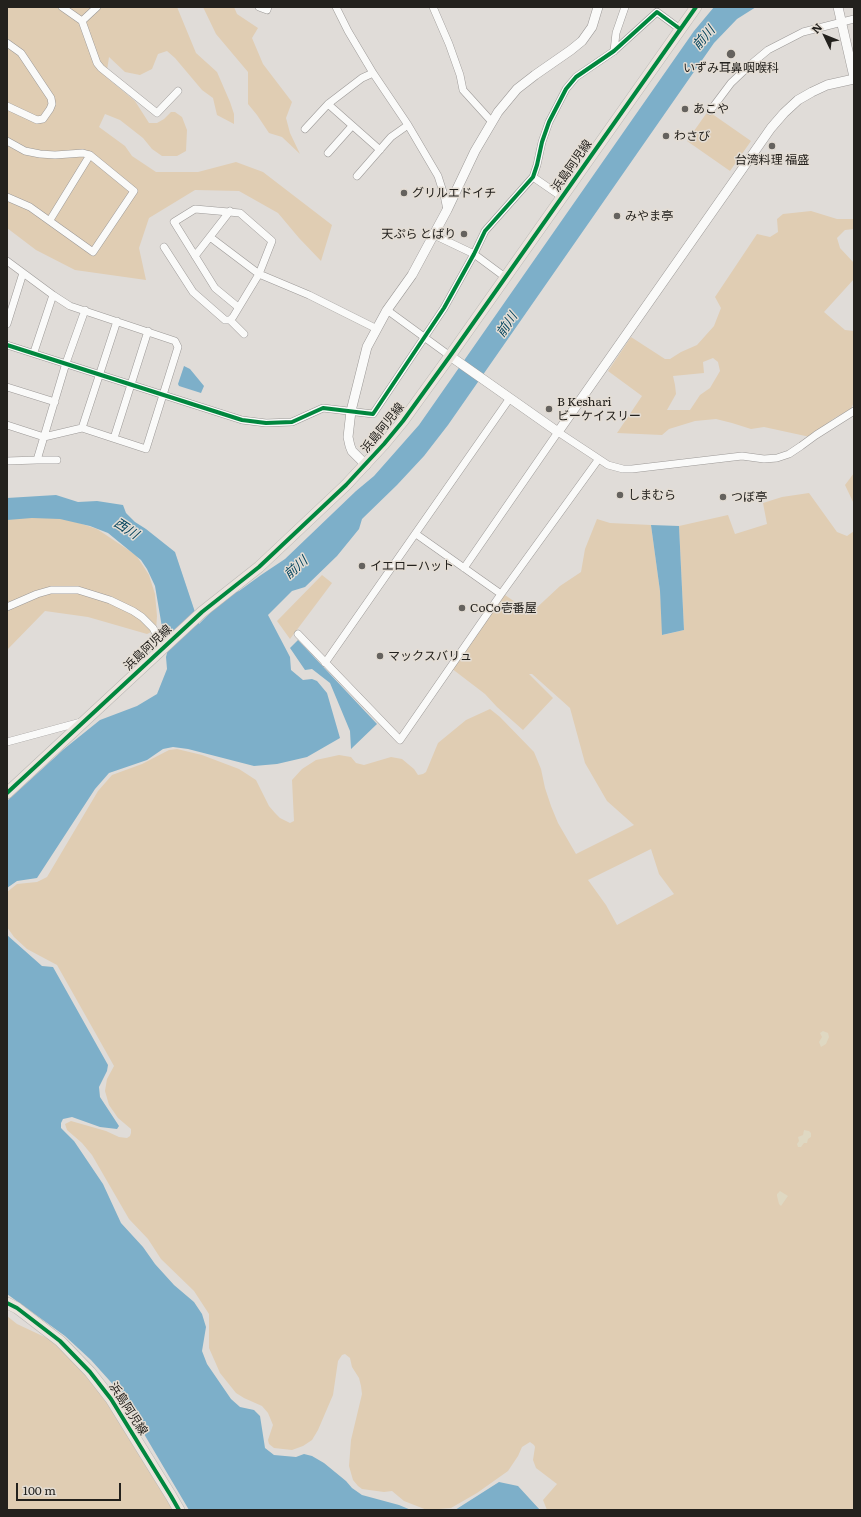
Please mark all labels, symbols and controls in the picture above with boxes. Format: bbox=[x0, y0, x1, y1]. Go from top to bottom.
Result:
north arrow bbox=[805, 16, 845, 56]
text: N bbox=[807, 19, 825, 37]
water label: 前川 bbox=[690, 23, 718, 53]
marker: いずみ耳鼻咽喉科 bbox=[725, 48, 737, 60]
place label: いずみ耳鼻咽喉科 bbox=[683, 61, 779, 75]
place label: あこや bbox=[693, 102, 729, 116]
marker: あこや bbox=[680, 104, 690, 114]
place label: わさび bbox=[674, 129, 710, 143]
marker: わさび bbox=[661, 131, 671, 141]
street label: 浜島阿児線 bbox=[549, 137, 595, 195]
marker: 台湾料理 福盛 bbox=[767, 141, 777, 151]
place label: 台湾料理 福盛 bbox=[735, 153, 809, 167]
place label: グリルエドイチ bbox=[412, 186, 496, 200]
marker: グリルエドイチ bbox=[399, 188, 409, 198]
place label: みやま亭 bbox=[625, 209, 673, 223]
marker: みやま亭 bbox=[612, 211, 622, 221]
place label: 天ぷら とばり bbox=[382, 227, 456, 241]
marker: 天ぷら とばり bbox=[459, 229, 469, 239]
water label: 前川 bbox=[493, 310, 521, 340]
place label: B Keshari ビーケイスリー bbox=[557, 395, 641, 423]
street label: 浜島阿児線 bbox=[359, 400, 407, 456]
marker: B Keshari ビーケイスリー bbox=[544, 404, 554, 414]
place label: しまむら bbox=[628, 488, 676, 502]
marker: しまむら bbox=[615, 490, 625, 500]
place label: つぼ亭 bbox=[731, 490, 767, 504]
marker: つぼ亭 bbox=[718, 492, 728, 502]
water label: 西川 bbox=[111, 515, 141, 543]
water label: 前川 bbox=[281, 554, 311, 582]
place label: イエローハット bbox=[370, 559, 454, 573]
marker: イエローハット bbox=[357, 561, 367, 571]
place label: CoCo壱番屋 bbox=[470, 601, 537, 615]
marker: CoCo壱番屋 bbox=[457, 603, 467, 613]
street label: 浜島阿児線 bbox=[121, 622, 175, 674]
place label: マックスバリュ bbox=[388, 649, 472, 663]
marker: マックスバリュ bbox=[375, 651, 385, 661]
street label: 浜島阿児線 bbox=[106, 1380, 150, 1438]
scale bar bbox=[18, 1475, 123, 1501]
text: 100 m bbox=[23, 1481, 56, 1499]

